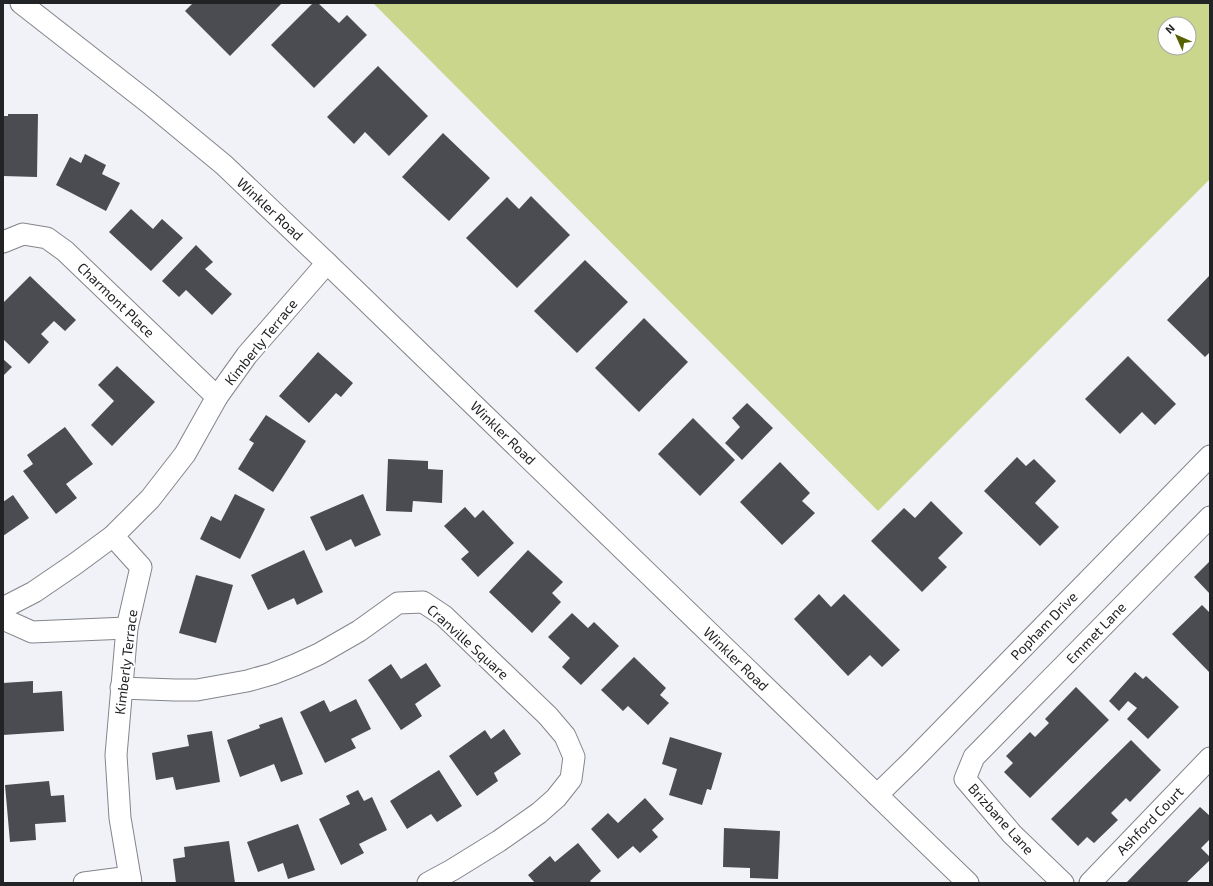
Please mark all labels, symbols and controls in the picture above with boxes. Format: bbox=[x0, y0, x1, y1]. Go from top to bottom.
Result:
north arrow bbox=[1157, 16, 1197, 56]
text: N bbox=[1162, 21, 1177, 36]
street label: Winkler Road bbox=[234, 174, 307, 244]
street label: Charmont Place bbox=[74, 259, 158, 341]
street label: Kimberly Terrace bbox=[221, 295, 301, 388]
street label: Winkler Road bbox=[467, 397, 540, 468]
street label: Popham Drive bbox=[1007, 588, 1081, 663]
street label: Emmet Lane bbox=[1062, 598, 1129, 667]
street label: Cranville Square bbox=[424, 601, 513, 683]
street label: Kimberly Terrace bbox=[111, 608, 140, 716]
street label: Winkler Road bbox=[700, 623, 773, 694]
street label: Brizbane Lane bbox=[965, 780, 1038, 858]
street label: Ashford Court bbox=[1113, 783, 1187, 858]

